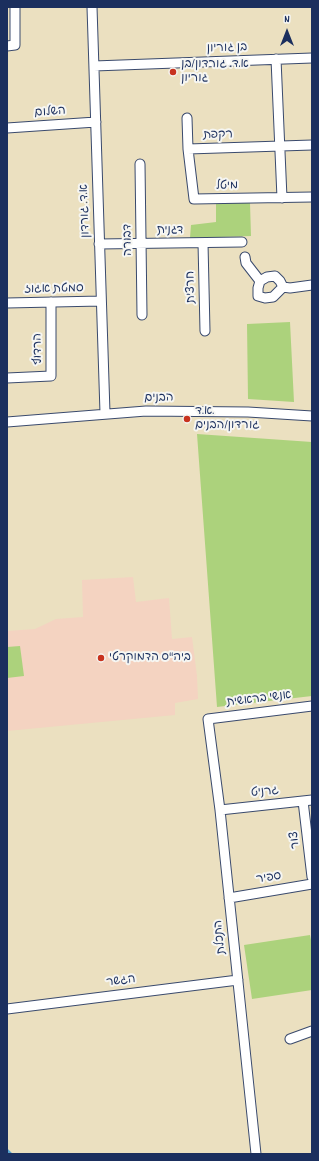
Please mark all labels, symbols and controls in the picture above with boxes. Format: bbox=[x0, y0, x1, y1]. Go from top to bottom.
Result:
north arrow bbox=[267, 12, 307, 52]
text: N bbox=[284, 12, 290, 28]
street label: בן גוריון bbox=[206, 41, 248, 57]
place label: א.ד. גורדון/בן גוריון bbox=[181, 58, 249, 86]
marker: א.ד. גורדון/בן גוריון bbox=[168, 67, 178, 77]
street label: השלום bbox=[34, 105, 66, 121]
street label: רקפת bbox=[203, 129, 233, 143]
street label: מיטל bbox=[216, 180, 238, 194]
street label: א.ד. גורדון bbox=[78, 184, 94, 238]
street label: דבורה bbox=[122, 224, 136, 256]
street label: דגנית bbox=[157, 224, 183, 238]
street label: חרצית bbox=[185, 271, 199, 303]
street label: סמטת אגוז bbox=[24, 282, 84, 298]
street label: הרדוף bbox=[32, 333, 46, 365]
street label: הבנים bbox=[144, 392, 174, 406]
place label: א.ד. גורדון/הבנים bbox=[195, 405, 260, 433]
marker: א.ד. גורדון/הבנים bbox=[182, 414, 192, 424]
place label: ביה"ס הדמוקרטי bbox=[109, 651, 191, 665]
marker: ביה"ס הדמוקרטי bbox=[96, 653, 106, 663]
street label: אנשי בראשית bbox=[226, 689, 292, 711]
street label: גרניט bbox=[250, 784, 280, 802]
street label: צור bbox=[288, 830, 304, 850]
street label: ספיר bbox=[255, 870, 283, 888]
street label: התכלת bbox=[212, 919, 230, 955]
street label: הגשר bbox=[106, 973, 136, 991]

